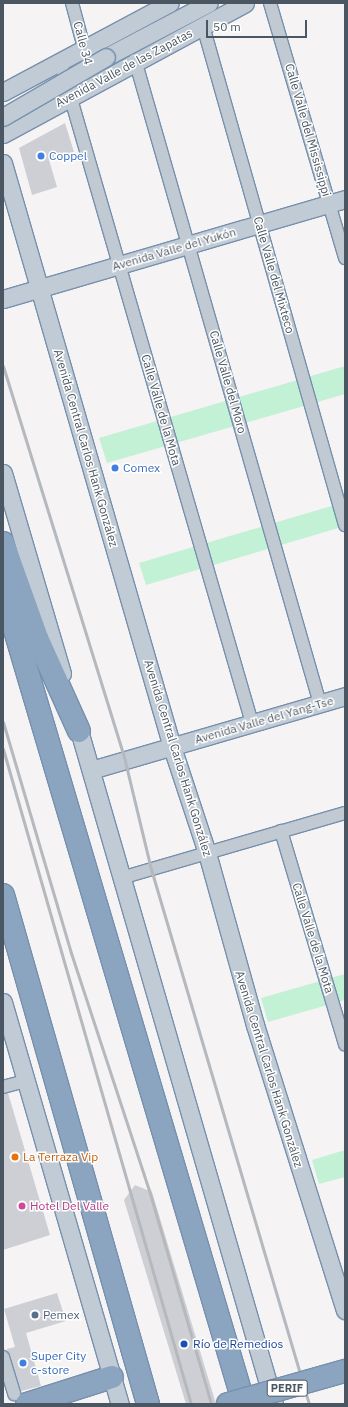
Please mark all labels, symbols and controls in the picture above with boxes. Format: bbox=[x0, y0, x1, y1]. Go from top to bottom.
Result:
scale bar bbox=[208, 12, 309, 38]
text: 50 m bbox=[213, 19, 241, 34]
street label: Calle 34 bbox=[70, 20, 96, 66]
street label: Avenida Valle de las Zapatas bbox=[53, 26, 195, 110]
street label: Calle Valle del Mississippi bbox=[282, 62, 334, 198]
place label: Coppel bbox=[49, 149, 87, 163]
marker: Coppel bbox=[36, 151, 46, 161]
street label: Calle Valle del Mixteco bbox=[250, 215, 298, 335]
street label: Avenida Valle del Yukón bbox=[111, 224, 237, 274]
street label: Calle Valle del Moro bbox=[206, 329, 250, 435]
street label: Avenida Central Carlos Hank González bbox=[51, 348, 121, 548]
street label: Calle Valle de la Mota bbox=[138, 353, 184, 467]
place label: Comex bbox=[123, 461, 160, 475]
marker: Comex bbox=[110, 463, 120, 473]
street label: Avenida Central Carlos Hank González bbox=[141, 658, 215, 858]
street label: Avenida Valle del Yang-Tse bbox=[193, 693, 335, 747]
street label: Calle Valle de la Mota bbox=[289, 881, 337, 995]
street label: Avenida Central Carlos Hank González bbox=[232, 969, 306, 1169]
place label: La Terraza Vip bbox=[23, 1150, 98, 1164]
marker: La Terraza Vip bbox=[10, 1152, 20, 1162]
place label: Hotel Del Valle bbox=[30, 1199, 109, 1213]
marker: Hotel Del Valle bbox=[17, 1201, 27, 1211]
place label: Pemex bbox=[43, 1308, 80, 1322]
marker: Pemex bbox=[30, 1310, 40, 1320]
place label: Río de Remedios bbox=[193, 1337, 283, 1351]
marker: Río de Remedios bbox=[178, 1338, 190, 1350]
place label: Super City c-store bbox=[31, 1349, 86, 1377]
marker: Super City c-store bbox=[18, 1358, 28, 1368]
road number: PERIF bbox=[266, 1379, 308, 1397]

